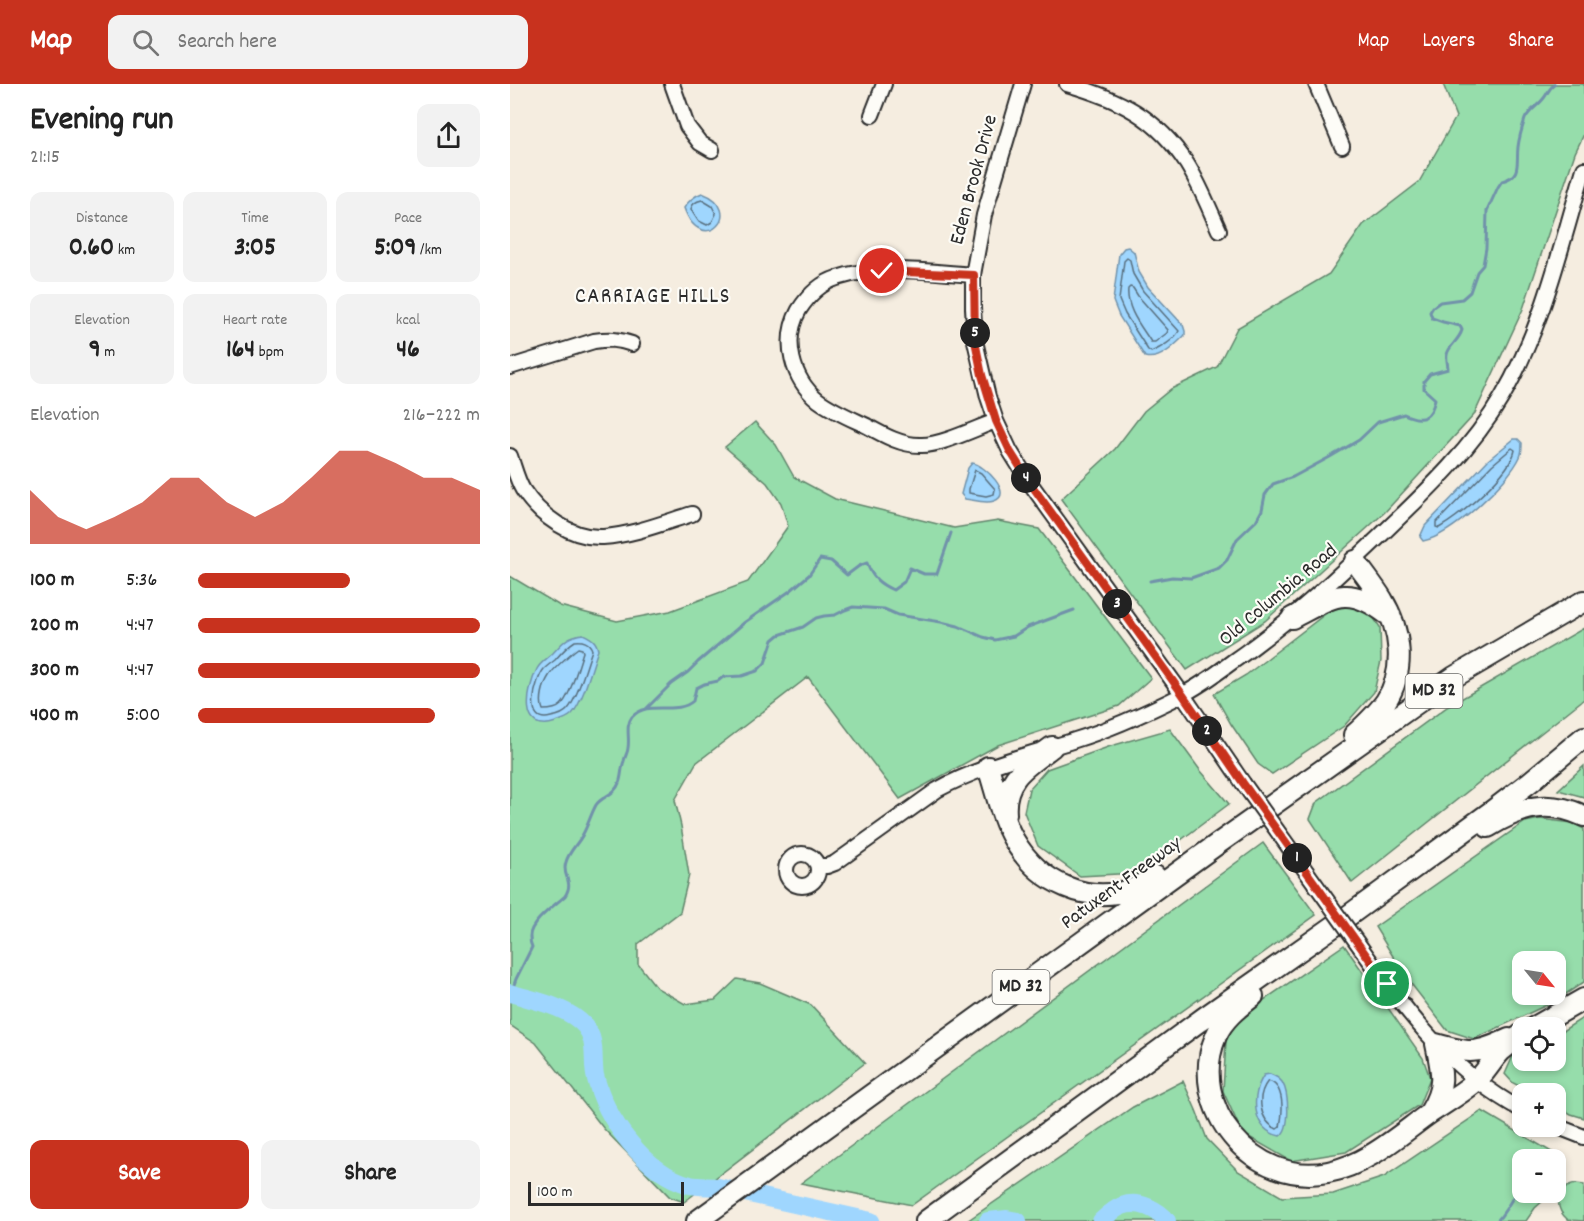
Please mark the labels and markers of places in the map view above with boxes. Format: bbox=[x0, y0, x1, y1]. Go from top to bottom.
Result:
pin bbox=[856, 245, 907, 296]
pin: 5 bbox=[960, 318, 990, 348]
pin: 4 bbox=[1011, 463, 1041, 493]
pin: 3 bbox=[1102, 589, 1132, 619]
pin: 2 bbox=[1192, 716, 1222, 746]
pin: 1 bbox=[1282, 843, 1312, 873]
pin bbox=[1361, 958, 1412, 1009]

